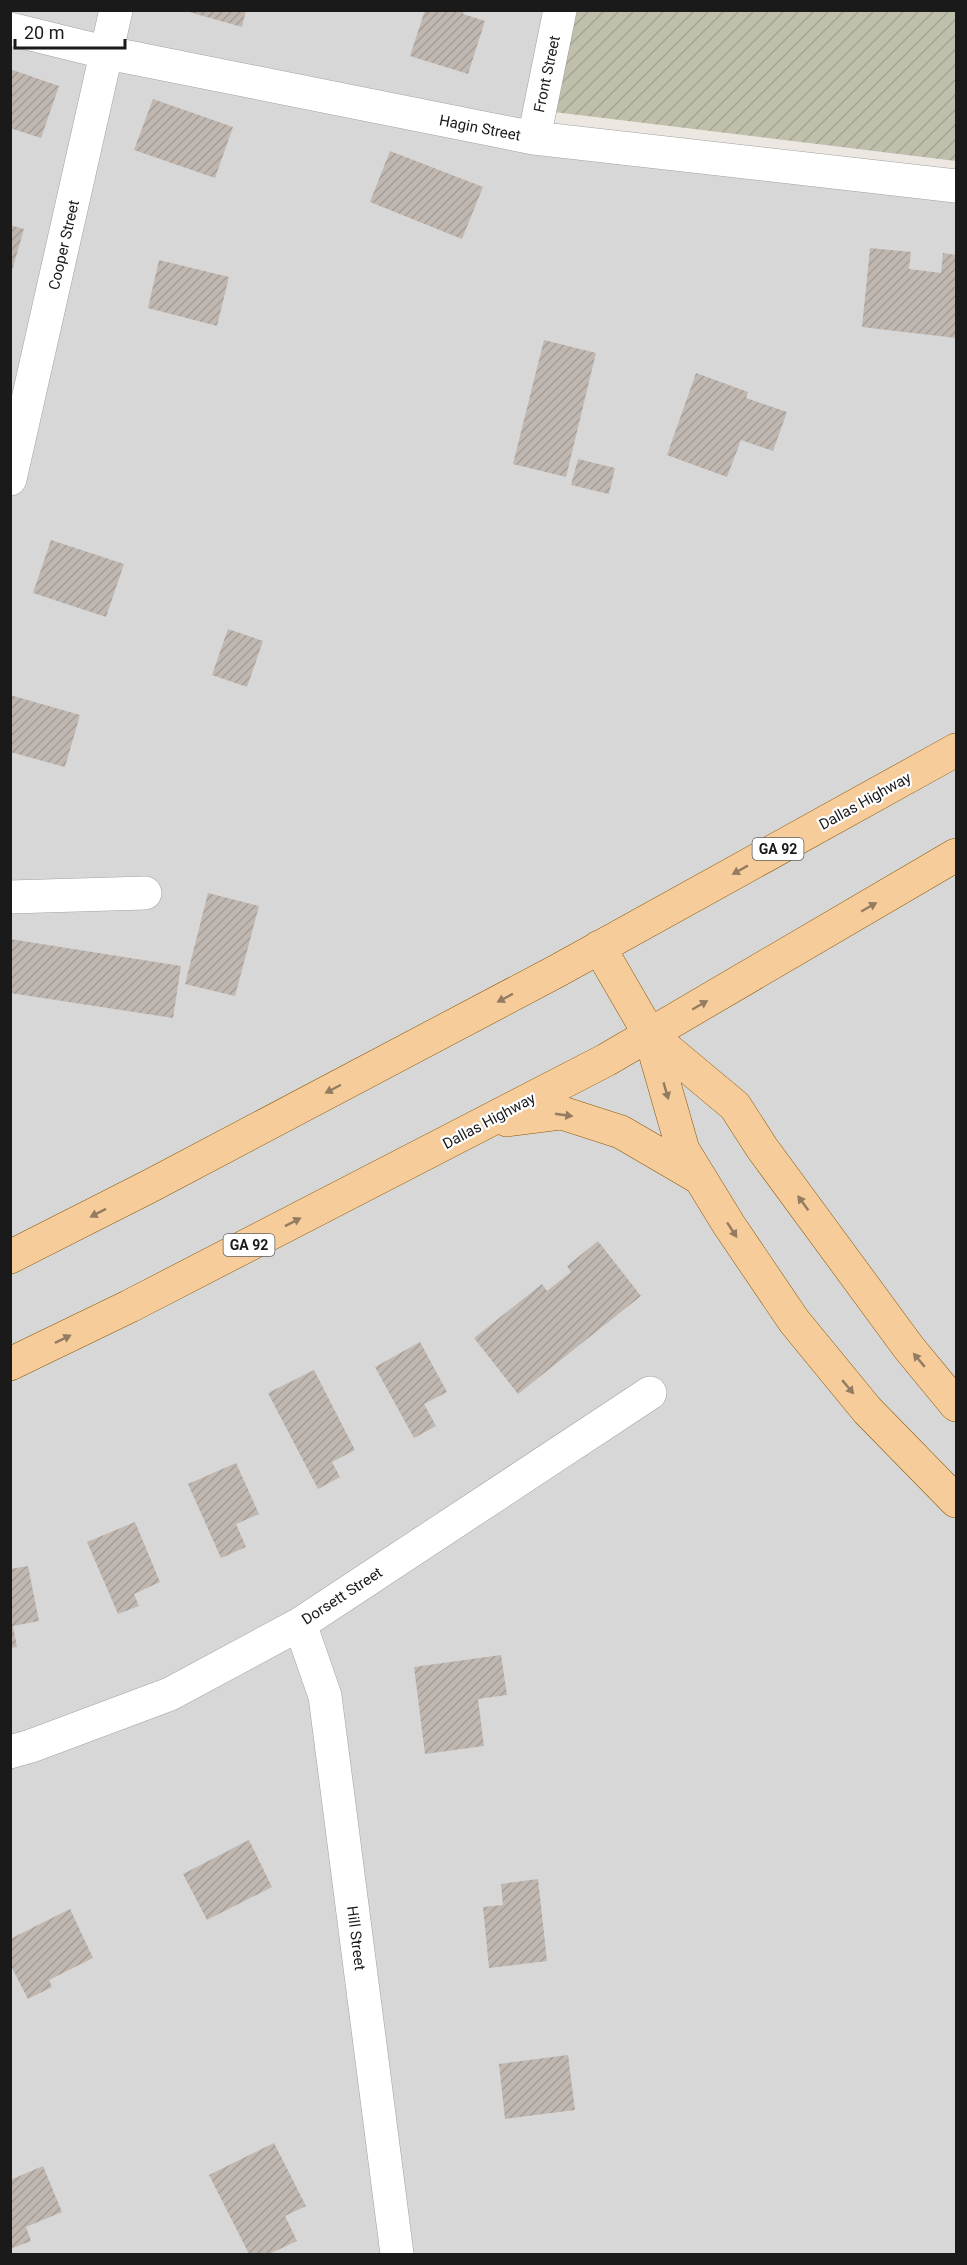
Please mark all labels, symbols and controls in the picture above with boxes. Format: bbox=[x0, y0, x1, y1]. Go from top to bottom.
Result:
scale bar bbox=[15, 12, 124, 50]
text: 20 m bbox=[24, 22, 64, 43]
street label: Front Street bbox=[530, 34, 564, 114]
street label: Hagin Street bbox=[438, 111, 522, 145]
street label: Cooper Street bbox=[45, 198, 83, 292]
street label: Dallas Highway bbox=[816, 768, 914, 834]
road number: GA 92 bbox=[752, 838, 804, 860]
one-way arrow bbox=[731, 865, 748, 875]
one-way arrow bbox=[861, 901, 877, 912]
one-way arrow bbox=[496, 993, 513, 1003]
one-way arrow bbox=[692, 1000, 709, 1010]
one-way arrow bbox=[662, 1082, 671, 1100]
one-way arrow bbox=[324, 1085, 341, 1094]
street label: Dallas Highway bbox=[440, 1089, 538, 1153]
one-way arrow bbox=[555, 1111, 574, 1120]
one-way arrow bbox=[797, 1196, 809, 1212]
one-way arrow bbox=[90, 1208, 107, 1217]
one-way arrow bbox=[285, 1217, 302, 1227]
one-way arrow bbox=[727, 1221, 738, 1238]
road number: GA 92 bbox=[224, 1234, 274, 1256]
one-way arrow bbox=[54, 1334, 72, 1344]
one-way arrow bbox=[913, 1353, 926, 1368]
one-way arrow bbox=[841, 1379, 854, 1395]
street label: Dorsett Street bbox=[298, 1563, 386, 1629]
street label: Hill Street bbox=[343, 1905, 369, 1971]

